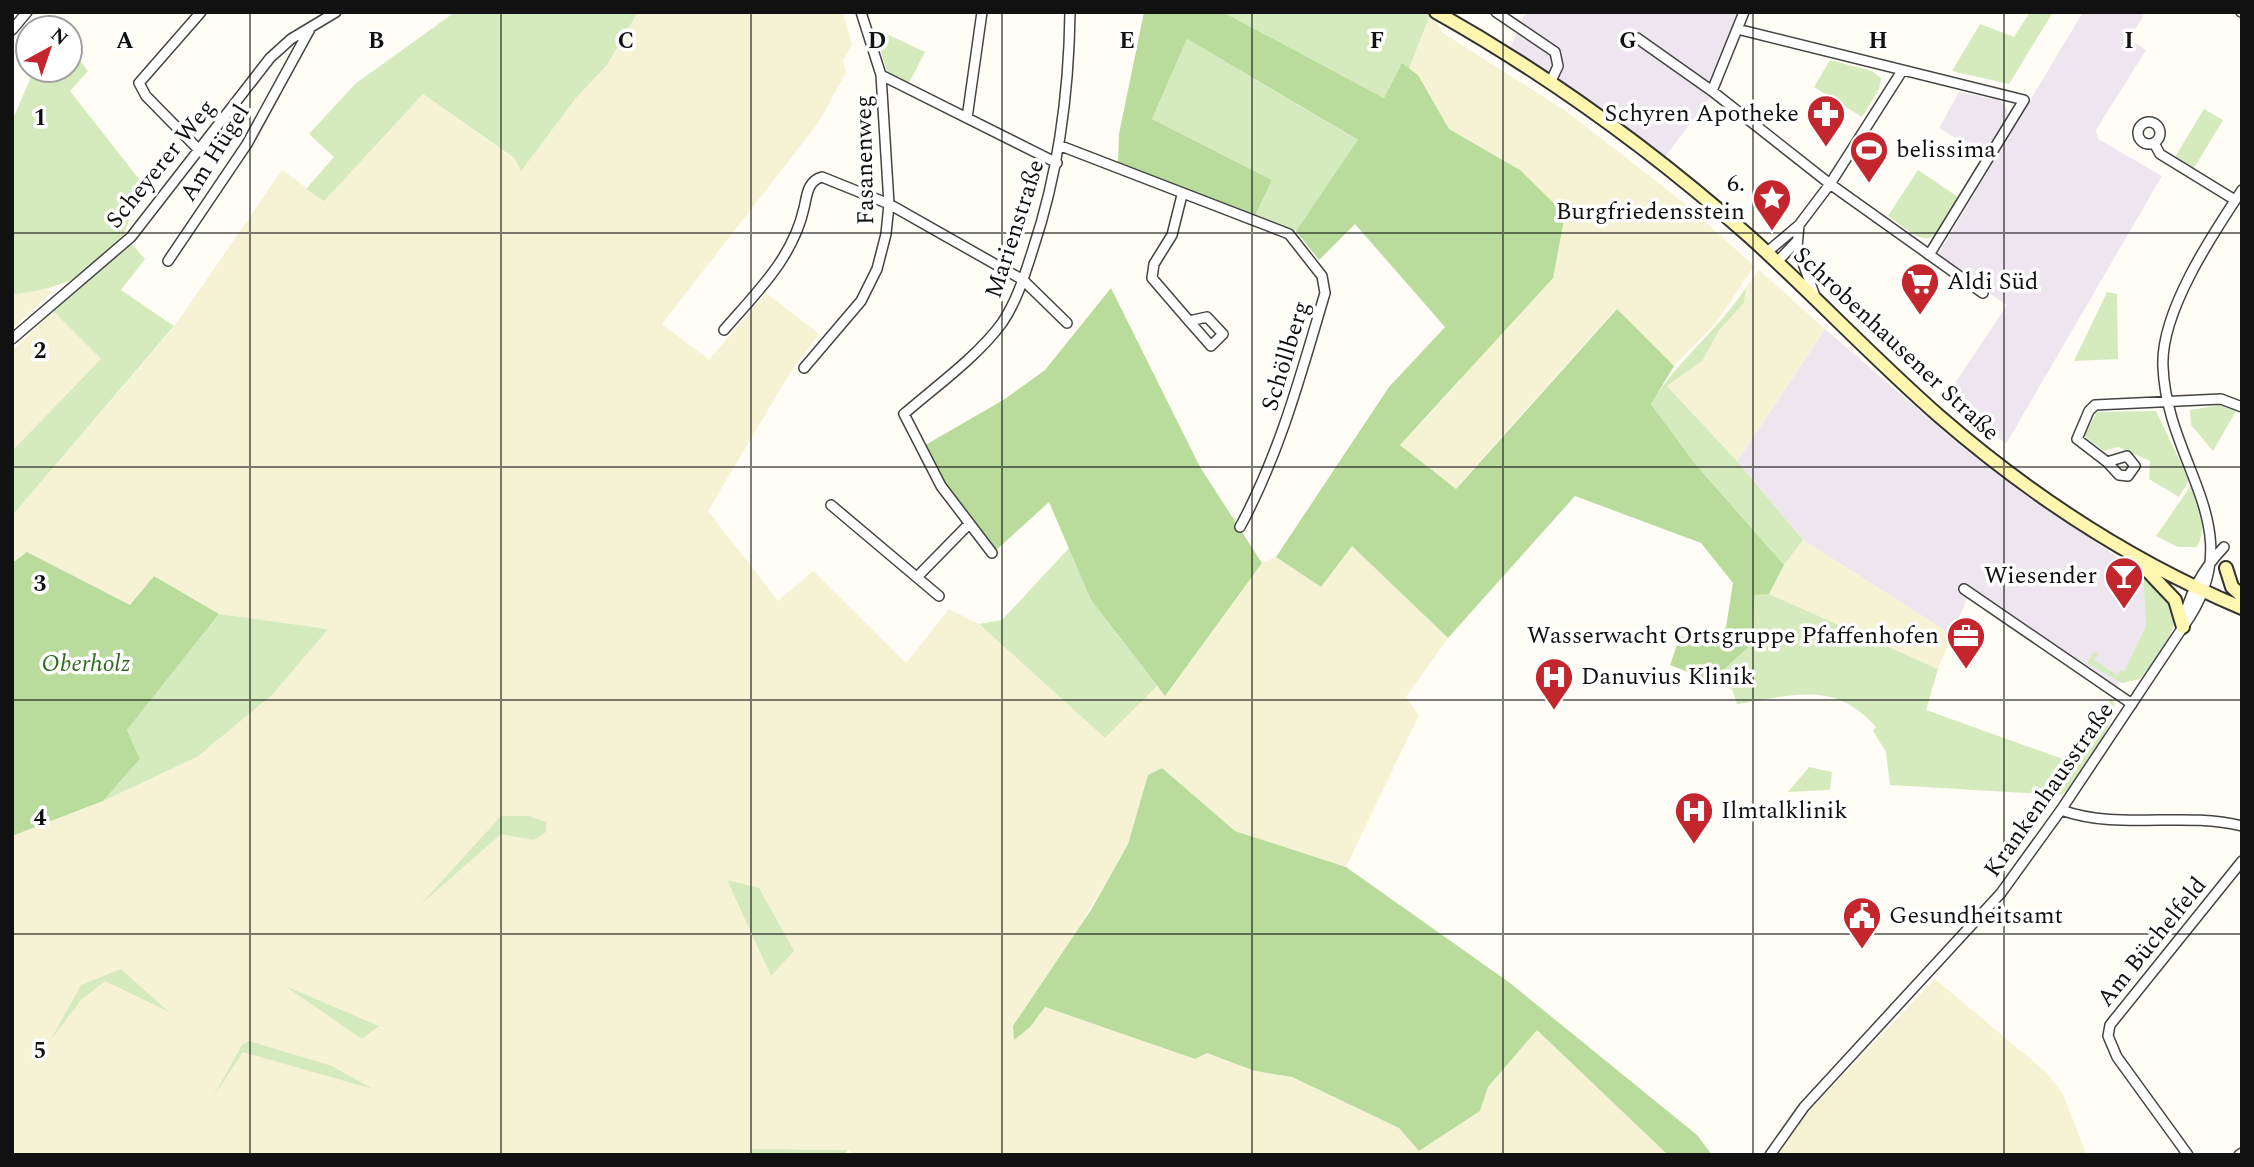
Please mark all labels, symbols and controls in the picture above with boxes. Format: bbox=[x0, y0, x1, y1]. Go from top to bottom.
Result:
north arrow bbox=[14, 14, 84, 84]
text: N bbox=[44, 21, 74, 53]
text: A bbox=[116, 24, 134, 59]
text: B bbox=[368, 24, 384, 59]
text: C bbox=[618, 24, 634, 59]
text: D bbox=[868, 24, 886, 59]
text: E bbox=[1119, 24, 1135, 59]
text: F bbox=[1370, 24, 1384, 59]
text: G bbox=[1619, 24, 1637, 59]
text: H bbox=[1868, 24, 1888, 59]
text: I bbox=[2124, 24, 2134, 59]
street label: Scheyerer Weg bbox=[97, 91, 225, 237]
pharmacy icon: Schyren Apotheke bbox=[1805, 93, 1847, 148]
street label: Fasanenweg bbox=[846, 95, 884, 225]
place label: Schyren Apotheke bbox=[1605, 96, 1799, 132]
street label: Am Hügel bbox=[171, 97, 259, 209]
text: 1 bbox=[34, 101, 46, 136]
sports icon: belissima bbox=[1848, 129, 1890, 184]
place label: belissima bbox=[1896, 132, 1996, 168]
street label: Marienstraße bbox=[976, 155, 1054, 303]
place label: 6. Burgfriedensstein bbox=[1556, 166, 1745, 230]
place icon: 6. Burgfriedensstein bbox=[1751, 177, 1793, 232]
street label: Schrobenhausener Straße bbox=[1784, 238, 2008, 450]
supermarket icon: Aldi Süd bbox=[1899, 261, 1941, 316]
place label: Aldi Süd bbox=[1947, 264, 2038, 300]
street label: Schöllberg bbox=[1252, 296, 1320, 416]
text: 2 bbox=[34, 334, 47, 369]
bar icon: Wiesender bbox=[2103, 555, 2145, 610]
place label: Wiesender bbox=[1984, 558, 2097, 594]
text: 3 bbox=[34, 567, 47, 602]
office icon: Wasserwacht Ortsgruppe Pfaffenhofen bbox=[1945, 615, 1987, 670]
place label: Wasserwacht Ortsgruppe Pfaffenhofen bbox=[1527, 618, 1939, 654]
park label: Oberholz bbox=[42, 646, 130, 682]
hospital icon: Danuvius Klinik bbox=[1533, 656, 1575, 711]
place label: Danuvius Klinik bbox=[1581, 659, 1754, 695]
street label: Krankenhausstraße bbox=[1975, 695, 2123, 885]
hospital icon: Ilmtalklinik bbox=[1673, 790, 1715, 845]
place label: Ilmtalklinik bbox=[1721, 793, 1848, 829]
text: 4 bbox=[34, 801, 47, 836]
street label: Am Büchelfeld bbox=[2088, 869, 2216, 1015]
public building icon: Gesundheitsamt bbox=[1841, 895, 1883, 950]
place label: Gesundheitsamt bbox=[1889, 898, 2063, 934]
text: 5 bbox=[34, 1034, 46, 1069]

